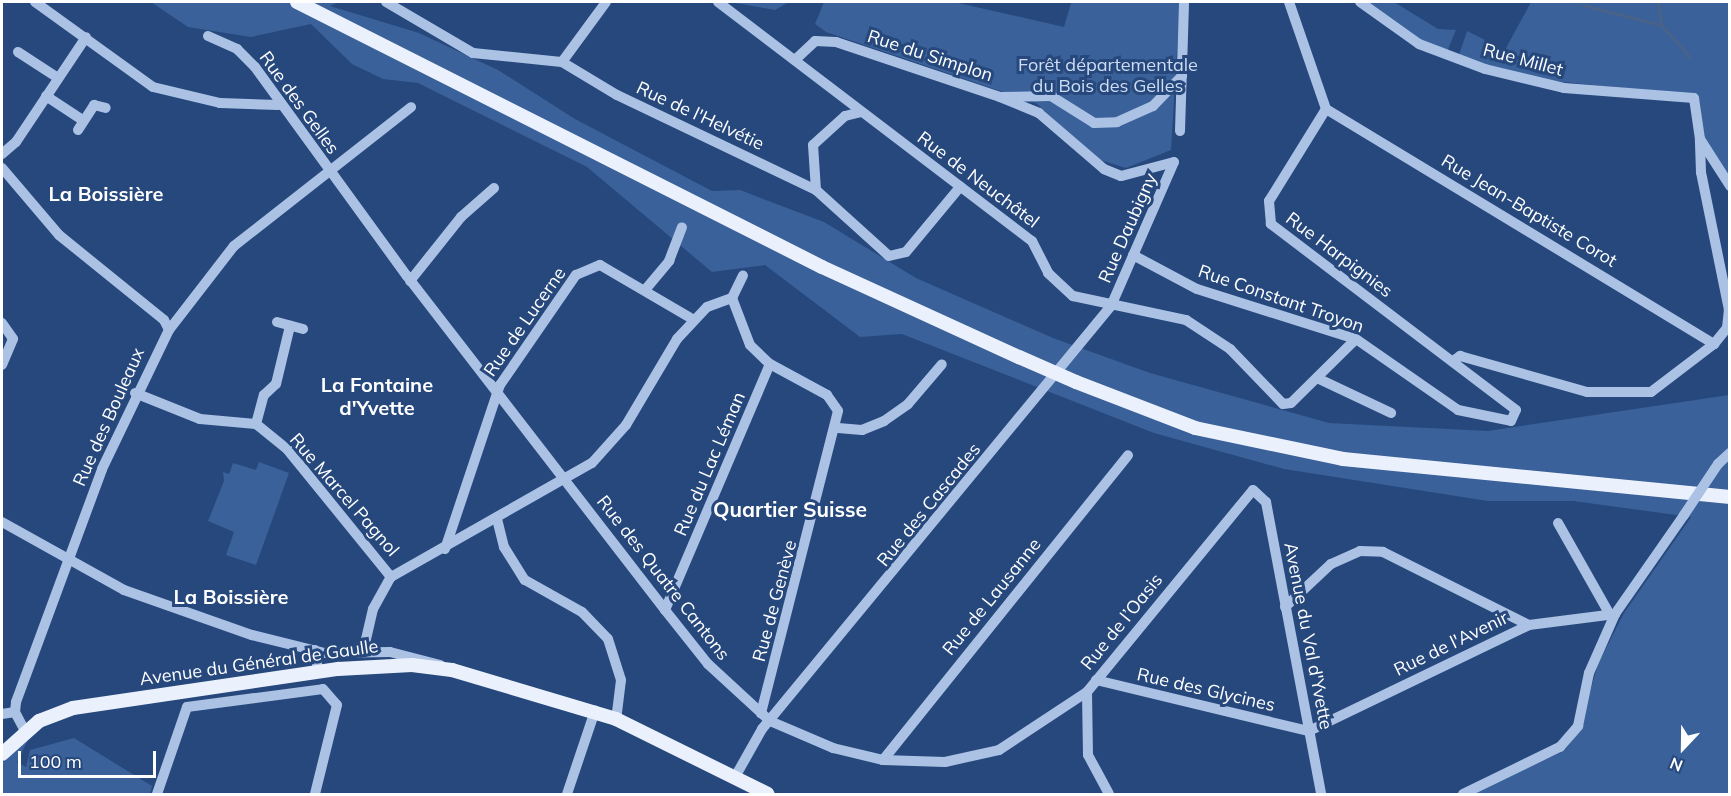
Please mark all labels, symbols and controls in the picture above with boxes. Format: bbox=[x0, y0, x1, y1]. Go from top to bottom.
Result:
street label: Rue du Simplon bbox=[865, 26, 995, 86]
street label: Rue Millet bbox=[1481, 39, 1565, 81]
street label: Rue des Gelles bbox=[254, 47, 344, 159]
park label: Forêt départementale du Bois des Gelles bbox=[1018, 55, 1198, 98]
street label: Rue de l'Helvétie bbox=[633, 77, 767, 155]
street label: Rue de Neuchâtel bbox=[913, 127, 1043, 233]
street label: Rue Jean-Baptiste Corot bbox=[1437, 150, 1621, 272]
street label: Rue Daubigny bbox=[1094, 170, 1162, 286]
district label: La Boissière bbox=[49, 181, 163, 205]
street label: Rue Harpignies bbox=[1281, 208, 1397, 302]
street label: Rue Constant Troyon bbox=[1195, 261, 1367, 337]
street label: Rue de Lucerne bbox=[479, 263, 571, 381]
street label: Rue des Bouleaux bbox=[69, 344, 149, 490]
district label: La Fontaine d'Yvette bbox=[321, 373, 433, 420]
street label: Rue du Lac Léman bbox=[670, 389, 750, 539]
street label: Rue Marcel Pagnol bbox=[285, 429, 403, 561]
street label: Rue des Cascades bbox=[873, 439, 985, 571]
street label: Rue des Quatre Cantons bbox=[592, 491, 734, 665]
district label: Quartier Suisse bbox=[713, 496, 867, 522]
street label: Rue de Lausanne bbox=[938, 534, 1046, 660]
street label: Rue de Genève bbox=[748, 538, 802, 664]
street label: Avenue du Val d'Yvette bbox=[1279, 541, 1337, 731]
street label: Rue de l’Oasis bbox=[1077, 569, 1167, 675]
district label: La Boissière bbox=[174, 584, 288, 608]
street label: Rue de l'Avenir bbox=[1390, 607, 1512, 681]
street label: Avenue du Général de Gaulle bbox=[138, 636, 380, 690]
street label: Rue des Glycines bbox=[1135, 664, 1277, 716]
north arrow bbox=[1653, 718, 1713, 778]
scale bar bbox=[21, 739, 159, 777]
text: 100 m bbox=[29, 750, 82, 773]
text: N bbox=[1667, 753, 1686, 776]

